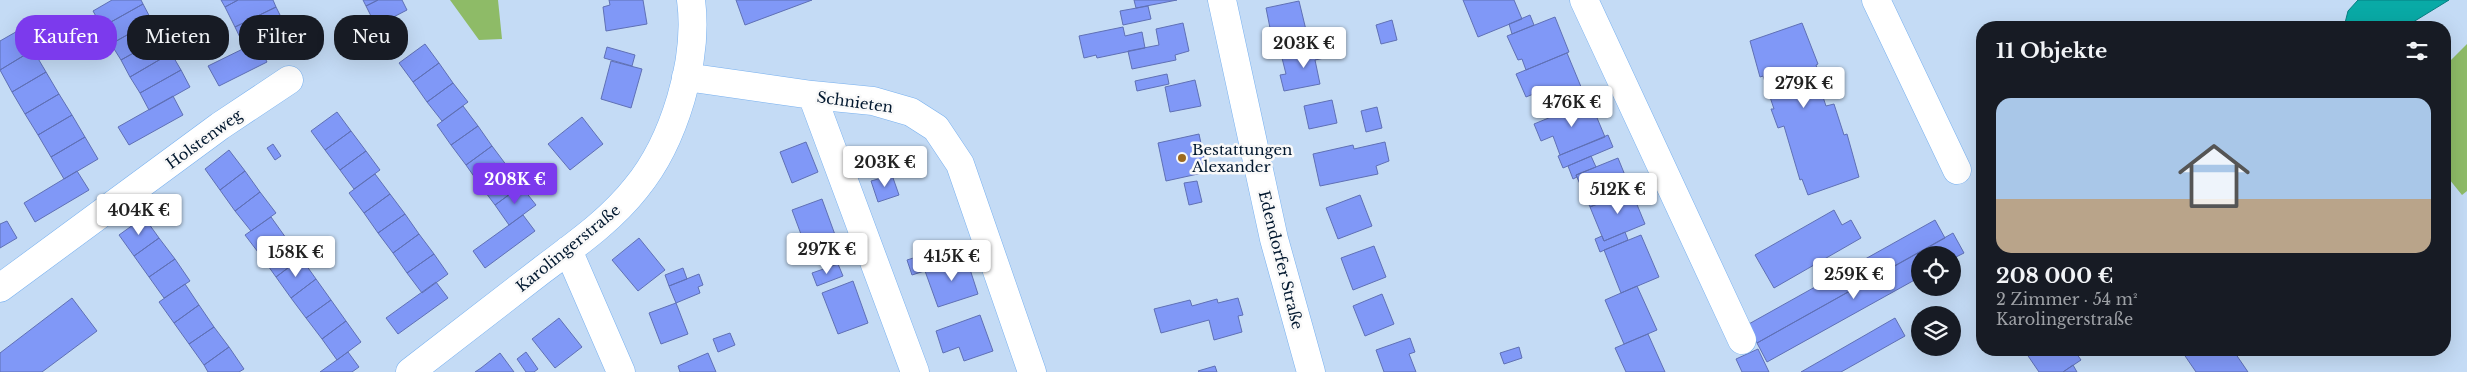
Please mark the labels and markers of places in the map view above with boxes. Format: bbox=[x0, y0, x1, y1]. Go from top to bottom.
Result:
pin: 203K € bbox=[1263, 27, 1345, 69]
pin: 279K € bbox=[1763, 66, 1845, 109]
pin: 476K € bbox=[1531, 86, 1613, 128]
place label: Bestattungen Alexander bbox=[1191, 140, 1292, 176]
pin: 203K € bbox=[844, 146, 926, 188]
marker: Bestattungen Alexander bbox=[1176, 152, 1188, 164]
pin: 208K € bbox=[474, 162, 556, 205]
pin: 512K € bbox=[1577, 172, 1659, 215]
pin: 404K € bbox=[98, 194, 180, 236]
pin: 297K € bbox=[786, 232, 868, 275]
pin: 158K € bbox=[255, 236, 337, 278]
pin: 415K € bbox=[911, 240, 993, 282]
pin: 259K € bbox=[1813, 258, 1895, 300]

